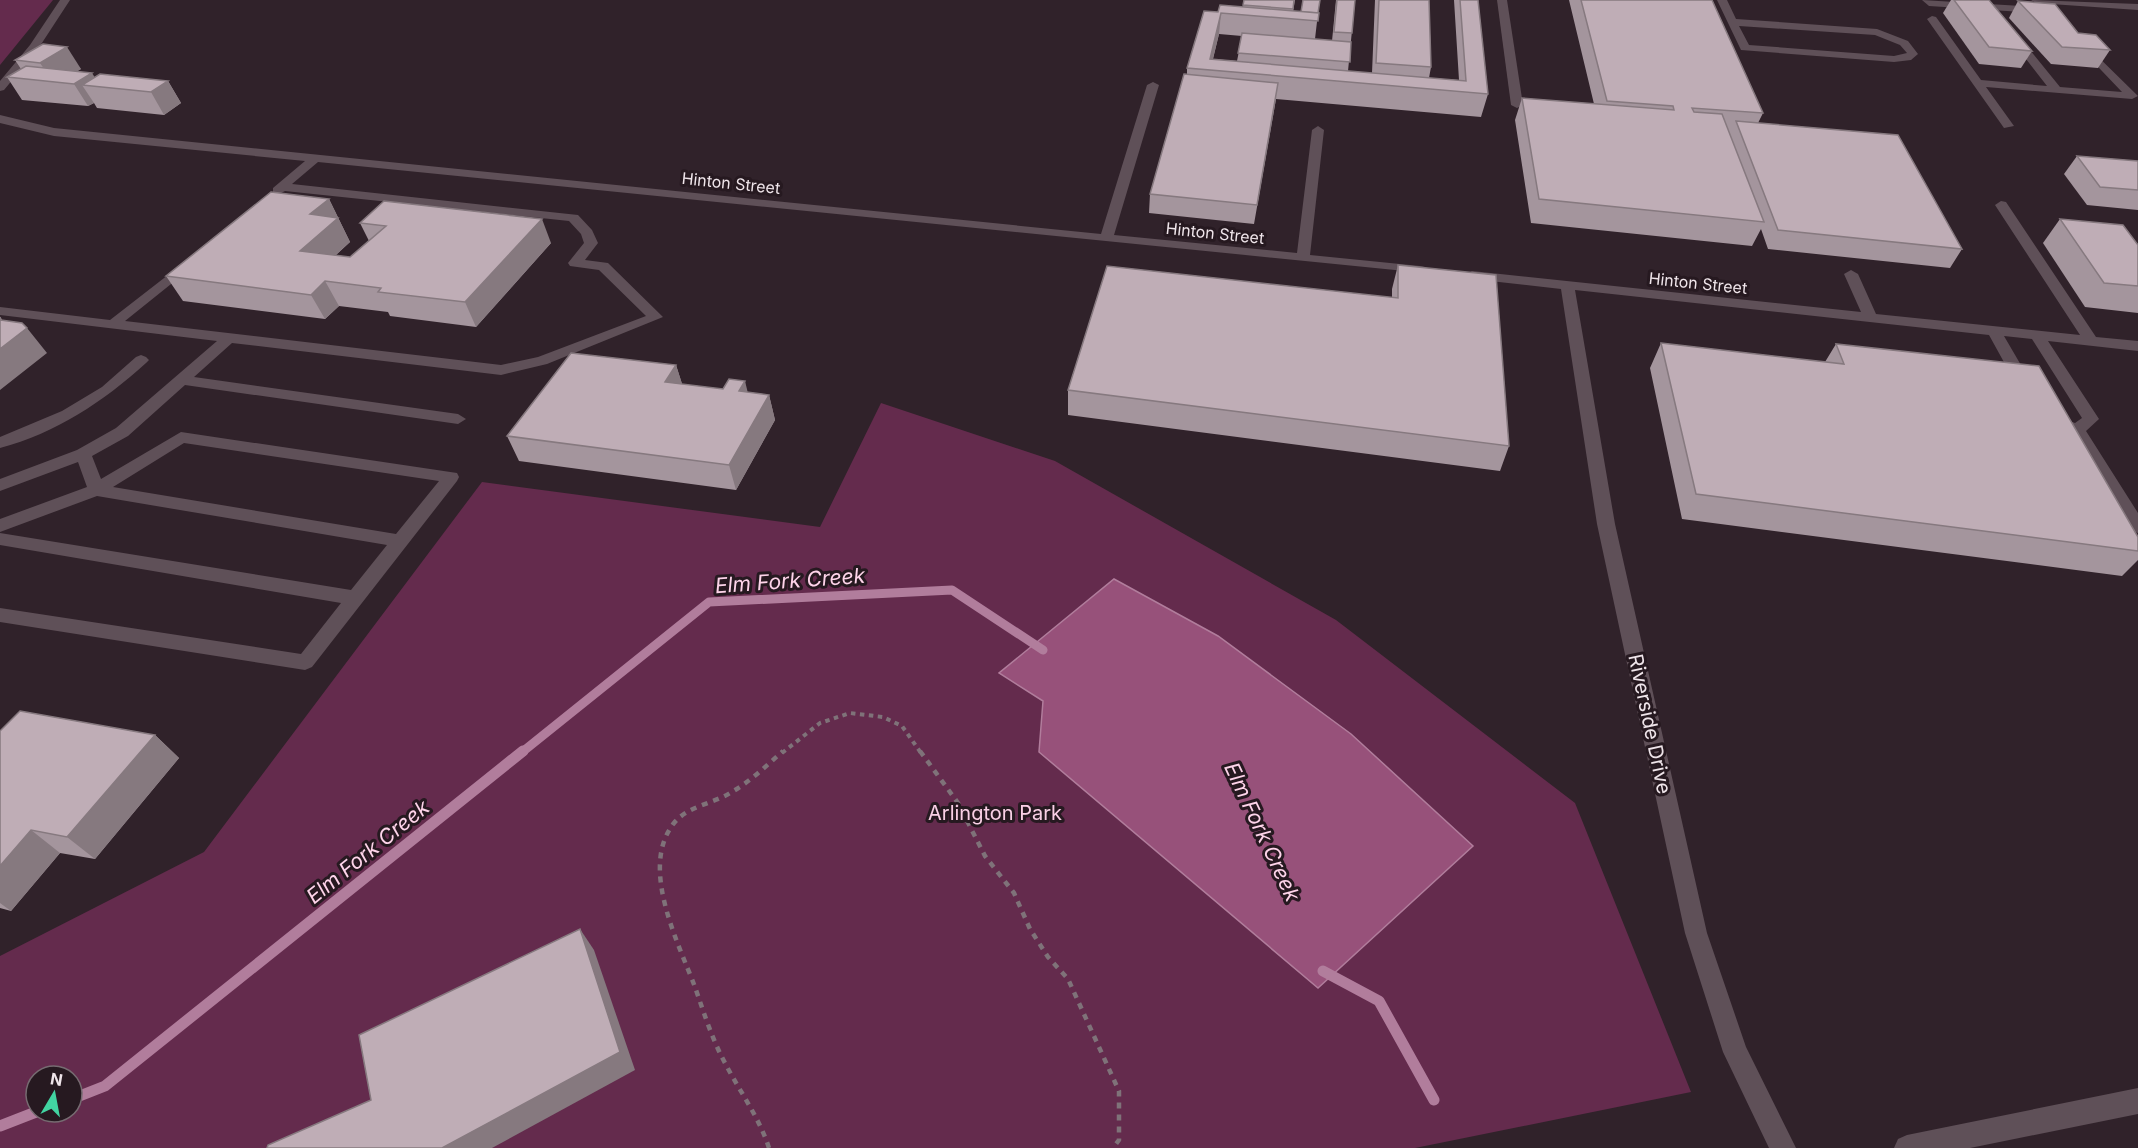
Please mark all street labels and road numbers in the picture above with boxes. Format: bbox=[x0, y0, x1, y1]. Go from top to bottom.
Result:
street label: Hinton Street bbox=[681, 168, 781, 198]
street label: Hinton Street bbox=[1165, 218, 1265, 248]
street label: Hinton Street bbox=[1648, 268, 1748, 298]
street label: Riverside Drive bbox=[1623, 652, 1677, 796]

